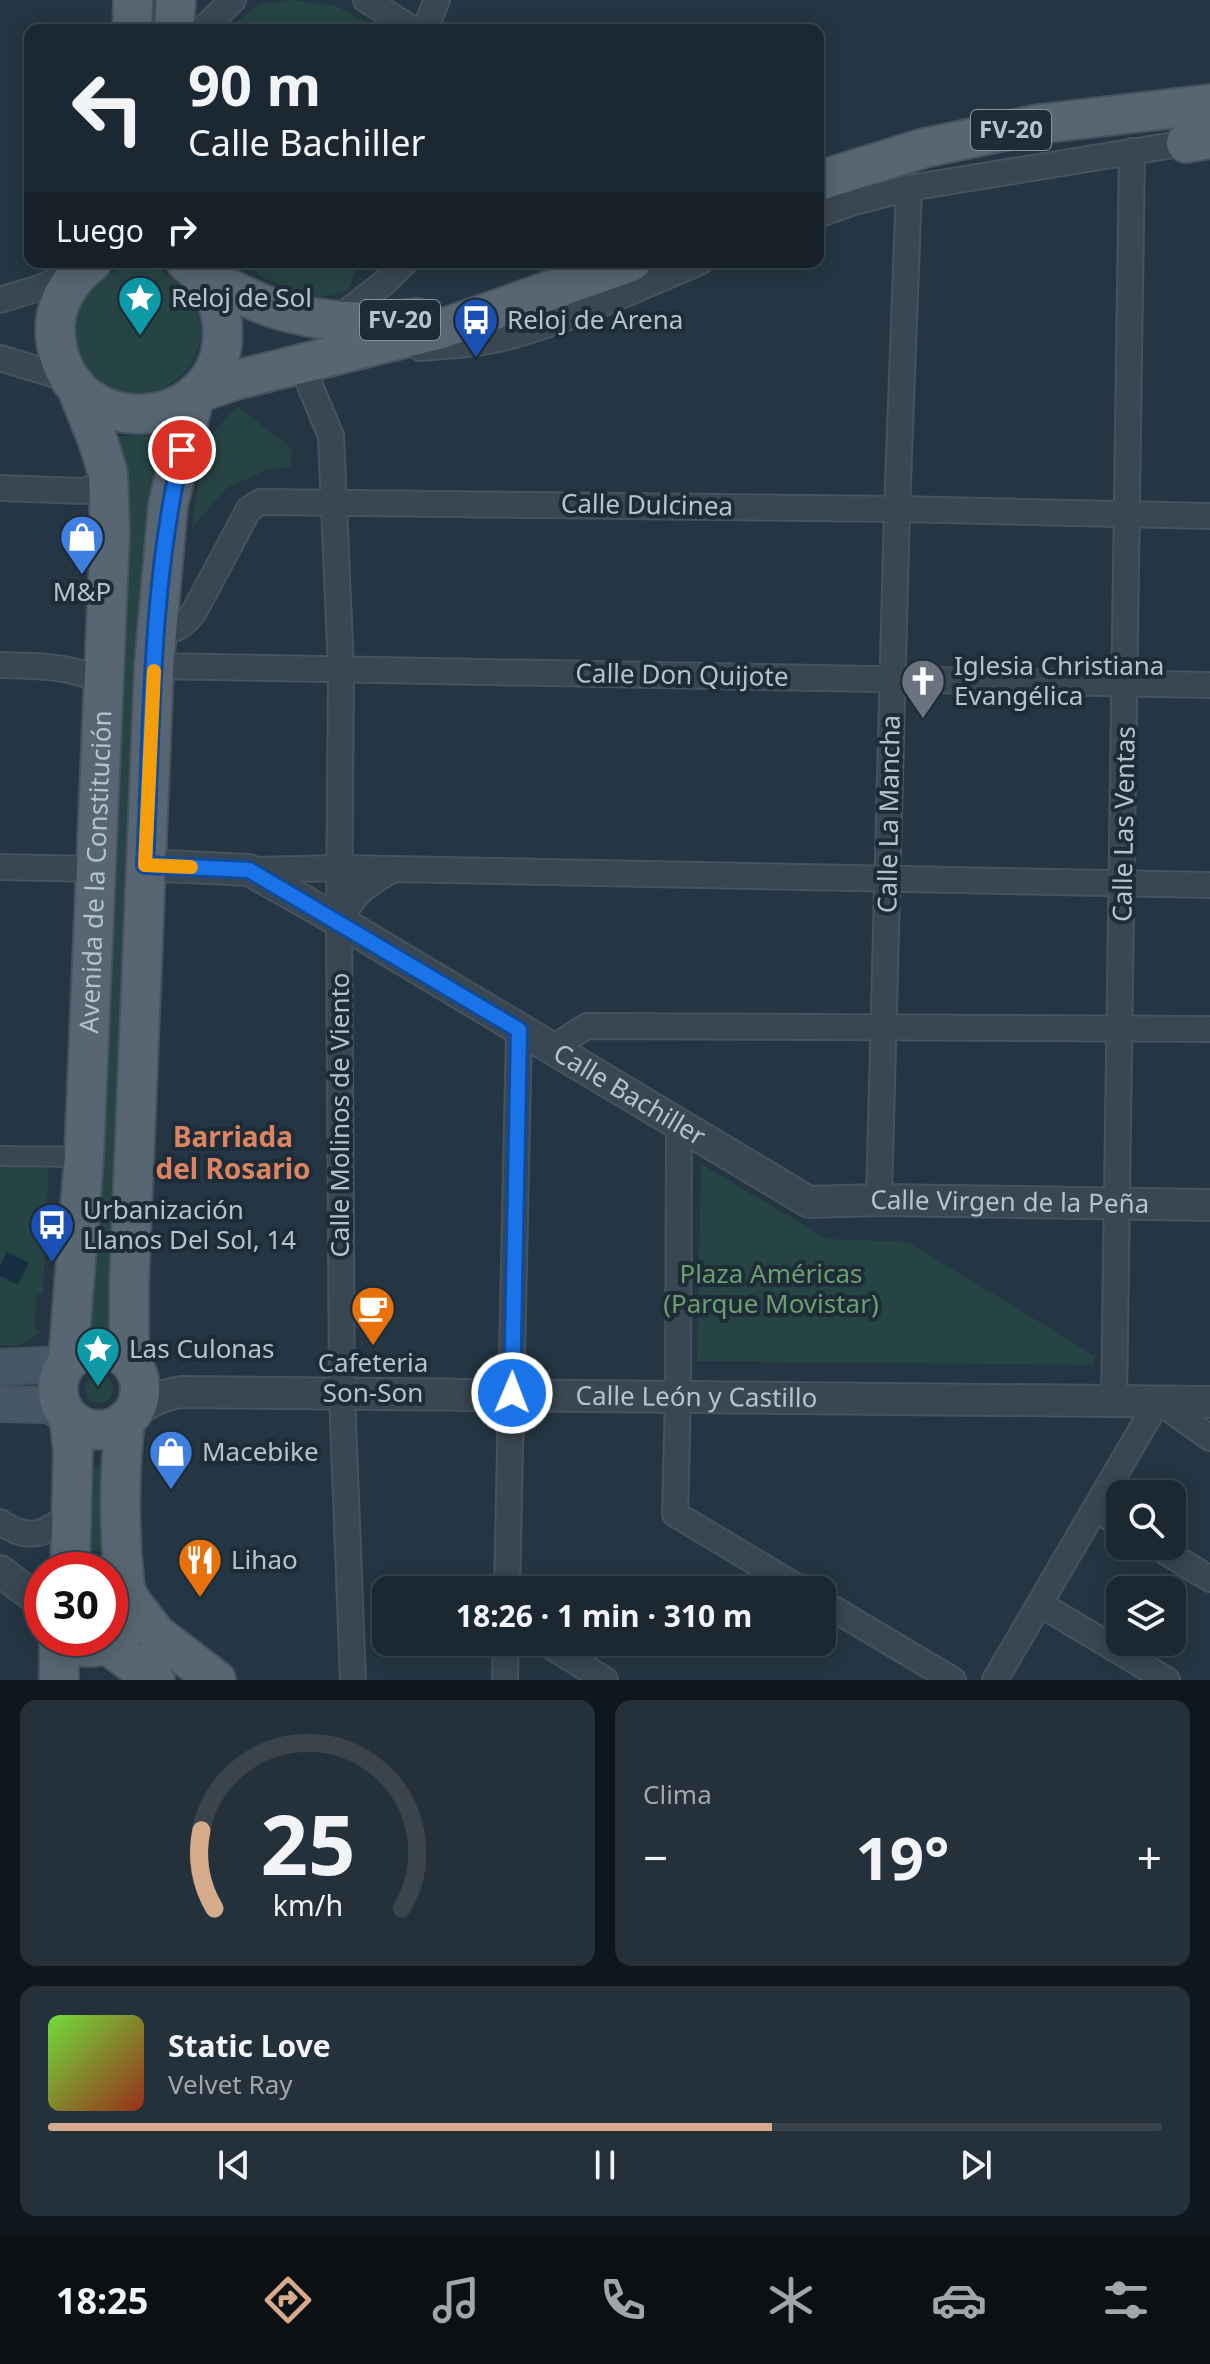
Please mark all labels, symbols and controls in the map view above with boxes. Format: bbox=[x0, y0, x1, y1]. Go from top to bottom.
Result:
text: 90 m bbox=[188, 46, 321, 122]
icon: left bbox=[56, 56, 160, 160]
road number: FV-20 bbox=[971, 110, 1051, 150]
text: Calle Bachiller bbox=[188, 118, 425, 167]
icon: right bbox=[160, 208, 204, 252]
text: Luego bbox=[56, 210, 144, 251]
place icon: Reloj de Sol bbox=[116, 274, 164, 337]
place label: Reloj de Sol bbox=[171, 279, 312, 315]
bus stop icon: Reloj de Arena bbox=[452, 296, 500, 359]
road number: FV-20 bbox=[360, 300, 440, 340]
place label: Reloj de Arena bbox=[507, 301, 683, 337]
pin bbox=[148, 416, 216, 484]
icon: arrive bbox=[160, 428, 204, 472]
street label: Calle Dulcinea bbox=[561, 485, 733, 523]
shop icon: M&P bbox=[58, 513, 106, 576]
place label: M&P bbox=[53, 573, 111, 609]
place label: Iglesia Christiana Evangélica bbox=[954, 647, 1164, 713]
street label: Calle Don Quijote bbox=[575, 654, 789, 694]
church icon: Iglesia Christiana Evangélica bbox=[899, 657, 947, 720]
street label: Avenida de la Constitución bbox=[70, 709, 120, 1034]
street label: Calle La Mancha bbox=[868, 715, 908, 913]
street label: Calle Las Ventas bbox=[1103, 726, 1143, 922]
street label: Calle Molinos de Viento bbox=[321, 972, 357, 1258]
street label: Calle Bachiller bbox=[547, 1034, 713, 1153]
district label: Barriada del Rosario bbox=[155, 1117, 311, 1187]
street label: Calle Virgen de la Peña bbox=[870, 1181, 1149, 1221]
place label: Urbanización Llanos Del Sol, 14 bbox=[83, 1191, 296, 1257]
bus stop icon: Urbanización Llanos Del Sol, 14 bbox=[28, 1201, 76, 1264]
park label: Plaza Américas (Parque Movistar) bbox=[663, 1255, 879, 1321]
cafe icon: Cafeteria Son-Son bbox=[349, 1284, 397, 1347]
place icon: Las Culonas bbox=[74, 1325, 122, 1388]
place label: Las Culonas bbox=[129, 1330, 274, 1366]
place label: Cafeteria Son-Son bbox=[318, 1344, 428, 1410]
position arrow bbox=[470, 1351, 554, 1435]
street label: Calle León y Castillo bbox=[576, 1377, 817, 1415]
shop icon: Macebike bbox=[147, 1428, 195, 1491]
place label: Macebike bbox=[202, 1433, 319, 1469]
map controls bbox=[1106, 1480, 1186, 1656]
button: search bbox=[1106, 1480, 1186, 1560]
restaurant icon: Lihao bbox=[176, 1536, 224, 1599]
place label: Lihao bbox=[231, 1541, 298, 1577]
speed limit sign: 30 bbox=[24, 1552, 128, 1656]
button: layers bbox=[1106, 1576, 1186, 1656]
text: 18:26 · 1 min · 310 m bbox=[456, 1595, 752, 1636]
text: Clima bbox=[643, 1776, 712, 1812]
text: 25 bbox=[260, 1786, 355, 1899]
text: 19° bbox=[855, 1816, 950, 1898]
text: − bbox=[643, 1827, 668, 1887]
text: + bbox=[1137, 1827, 1162, 1887]
text: km/h bbox=[272, 1885, 343, 1924]
text: Static Love bbox=[168, 2025, 331, 2066]
text: Velvet Ray bbox=[168, 2066, 293, 2102]
icon: previous bbox=[212, 2143, 256, 2187]
icon: pause bbox=[583, 2143, 627, 2187]
icon: next bbox=[954, 2143, 998, 2187]
icon: directions bbox=[260, 2272, 316, 2328]
icon: music bbox=[428, 2272, 484, 2328]
icon: phone bbox=[595, 2272, 651, 2328]
icon: climate bbox=[763, 2272, 819, 2328]
icon: car bbox=[931, 2272, 987, 2328]
icon: filters bbox=[1098, 2272, 1154, 2328]
text: 18:25 bbox=[56, 2276, 148, 2325]

